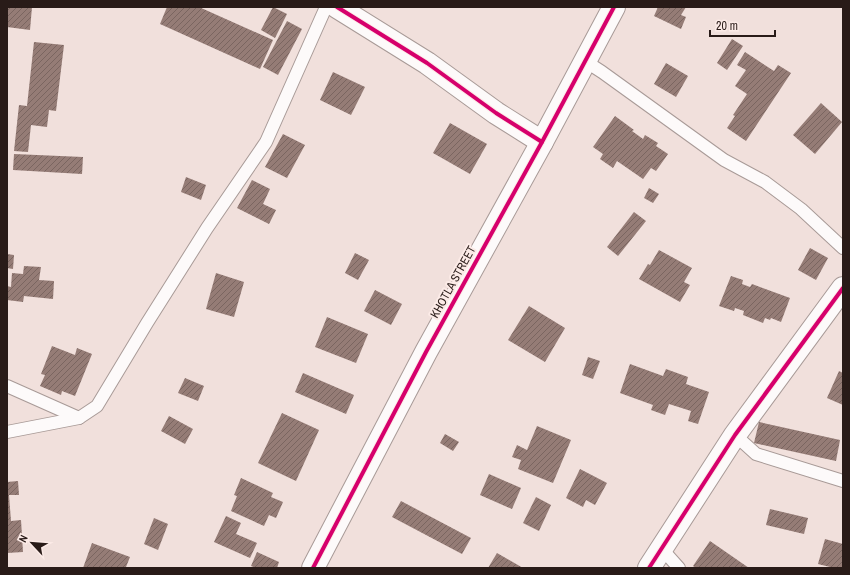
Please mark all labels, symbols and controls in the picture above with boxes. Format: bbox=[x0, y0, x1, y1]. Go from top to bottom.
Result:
scale bar bbox=[710, 12, 775, 38]
text: 20 m bbox=[716, 18, 738, 34]
street label: KHOTLA STREET bbox=[427, 243, 479, 321]
north arrow bbox=[12, 523, 52, 563]
text: N bbox=[15, 533, 31, 545]

